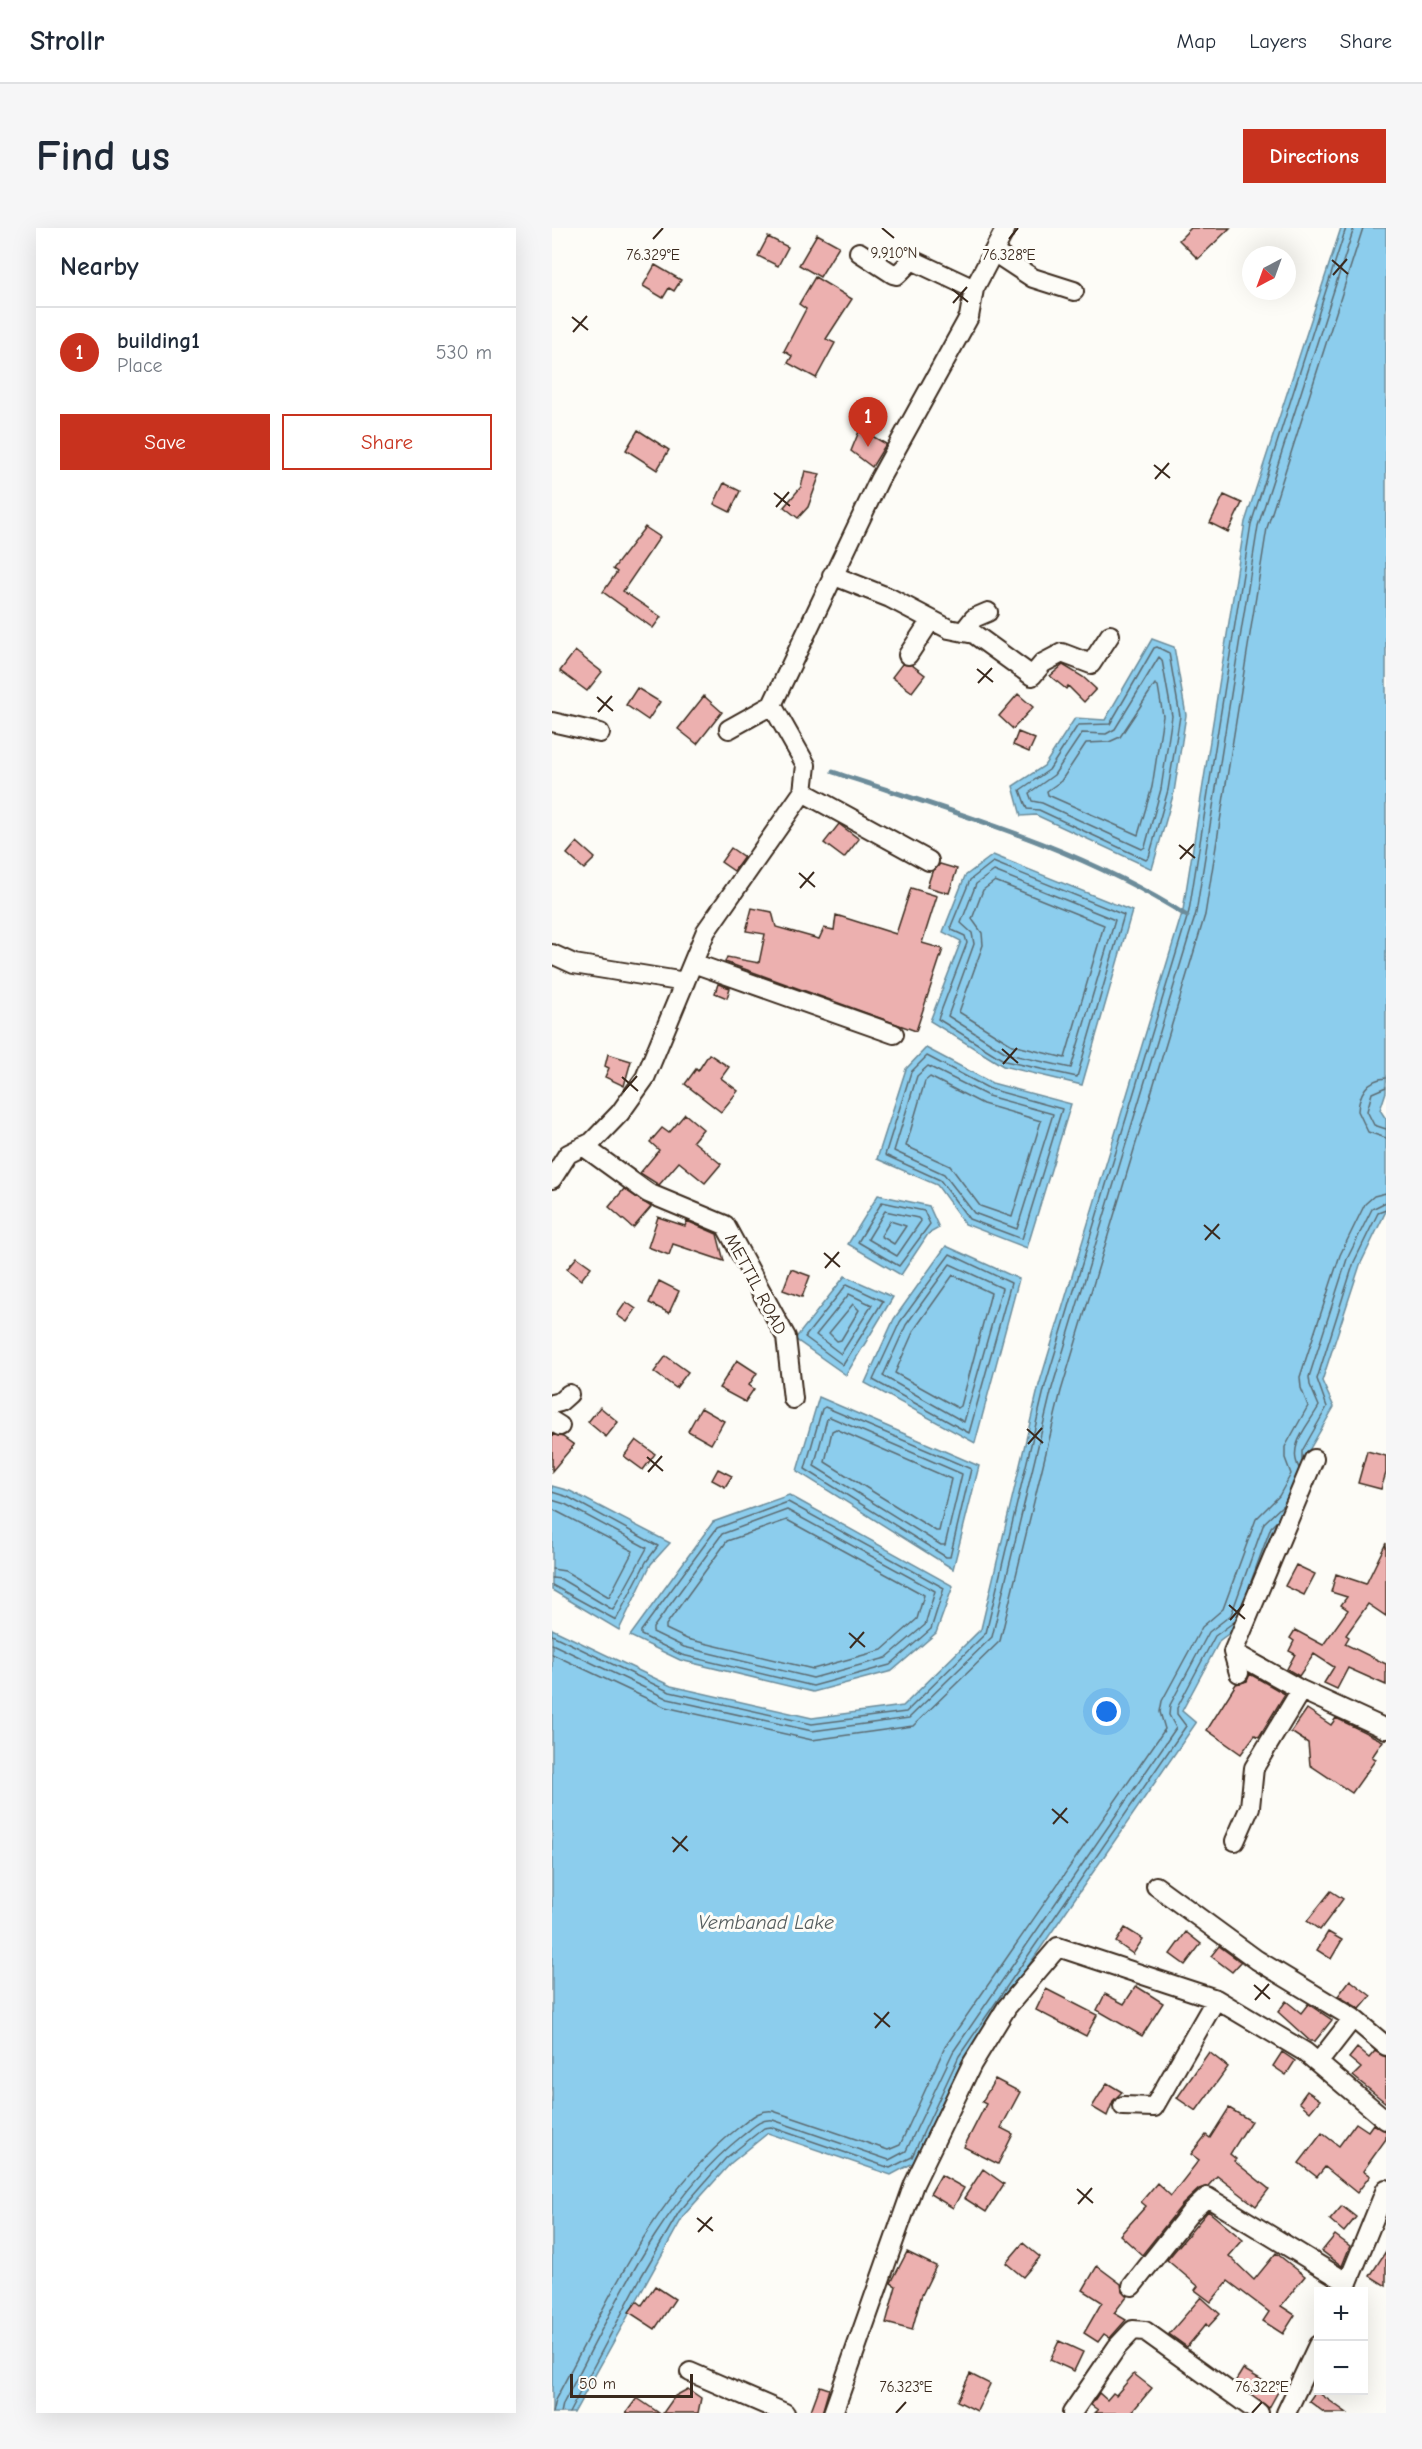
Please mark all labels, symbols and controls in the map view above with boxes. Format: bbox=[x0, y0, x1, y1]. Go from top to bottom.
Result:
text: Strollr bbox=[30, 25, 104, 57]
text: Map bbox=[1177, 29, 1216, 53]
text: Layers bbox=[1249, 29, 1307, 53]
text: Share bbox=[1340, 29, 1392, 53]
button: Directions bbox=[1243, 129, 1386, 183]
text: Find us bbox=[36, 132, 170, 181]
text: 9.910°N bbox=[871, 244, 917, 262]
text: 76.329°E bbox=[626, 246, 680, 264]
text: 76.328°E bbox=[982, 246, 1036, 264]
north arrow bbox=[1242, 246, 1296, 300]
text: Nearby bbox=[60, 252, 139, 282]
text: building1 bbox=[117, 328, 200, 354]
text: 1 bbox=[76, 341, 83, 364]
text: 530 m bbox=[436, 341, 492, 364]
text: Place bbox=[117, 354, 163, 377]
pin: 1 bbox=[848, 398, 888, 447]
button: Save bbox=[60, 414, 270, 470]
button: Share bbox=[282, 414, 492, 470]
street label: METTIL ROAD bbox=[720, 1230, 791, 1338]
your location bbox=[1092, 1697, 1121, 1726]
water label: Vembanad Lake bbox=[698, 1911, 834, 1934]
map controls bbox=[1314, 2287, 1368, 2395]
button: + bbox=[1314, 2287, 1368, 2341]
button: − bbox=[1314, 2341, 1368, 2395]
scale bar bbox=[570, 2371, 693, 2398]
text: 50 m bbox=[579, 2375, 616, 2393]
text: 76.323°E bbox=[879, 2378, 933, 2396]
text: 76.322°E bbox=[1235, 2378, 1289, 2396]

